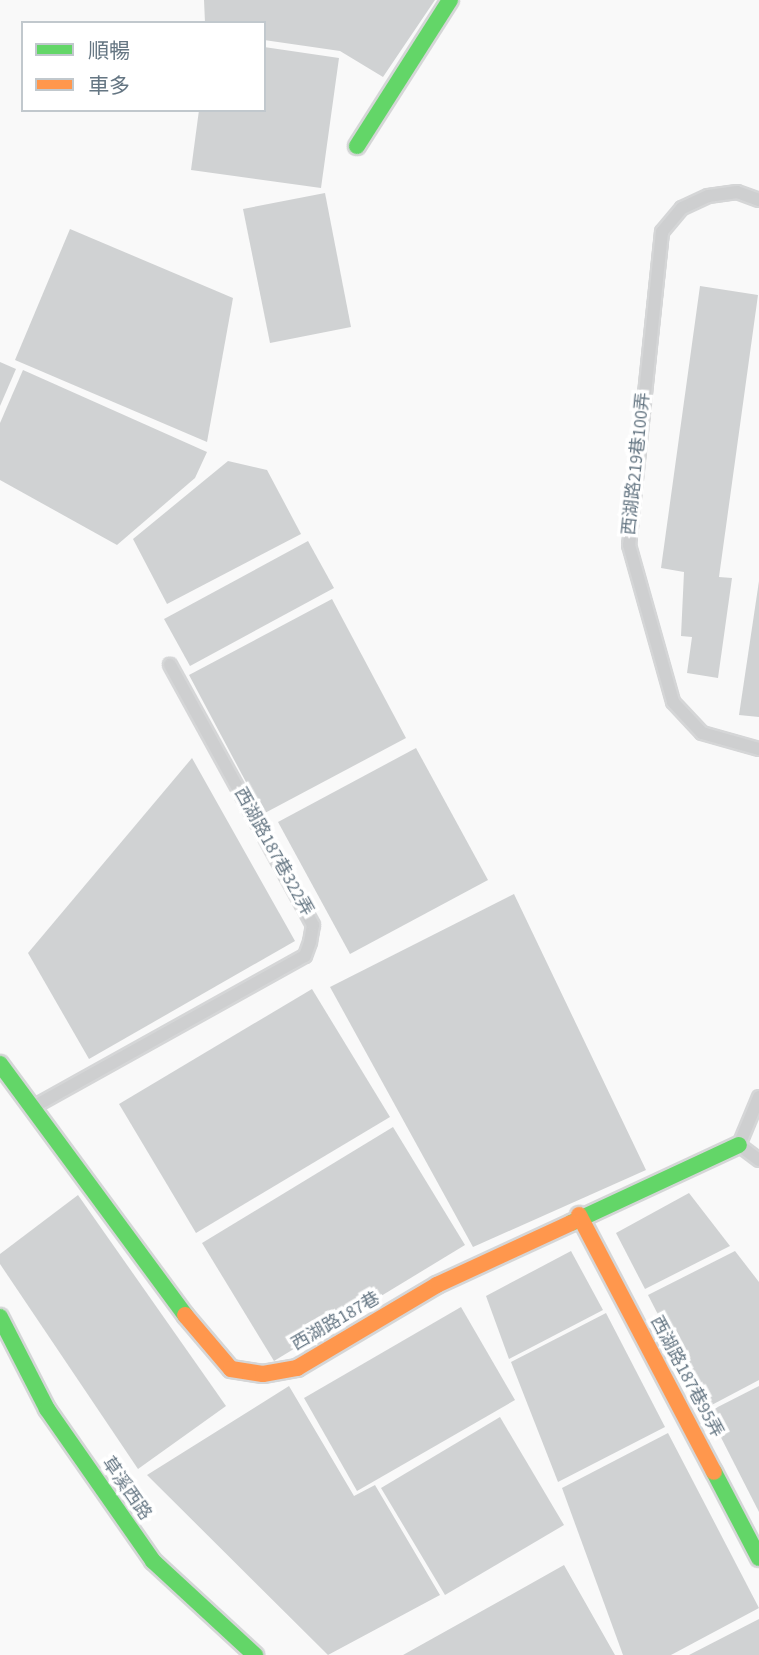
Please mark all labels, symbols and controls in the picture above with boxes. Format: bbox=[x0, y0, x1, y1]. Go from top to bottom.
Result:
legend bbox=[21, 21, 266, 112]
text: 順暢 bbox=[88, 36, 130, 66]
text: 車多 bbox=[88, 71, 130, 101]
street label: 西湖路219巷100弄 bbox=[619, 391, 655, 537]
street label: 西湖路187巷322弄 bbox=[229, 784, 317, 920]
street label: 西湖路187巷 bbox=[288, 1288, 384, 1356]
street label: 西湖路187巷95弄 bbox=[645, 1312, 727, 1442]
street label: 草溪西路 bbox=[97, 1453, 155, 1525]

